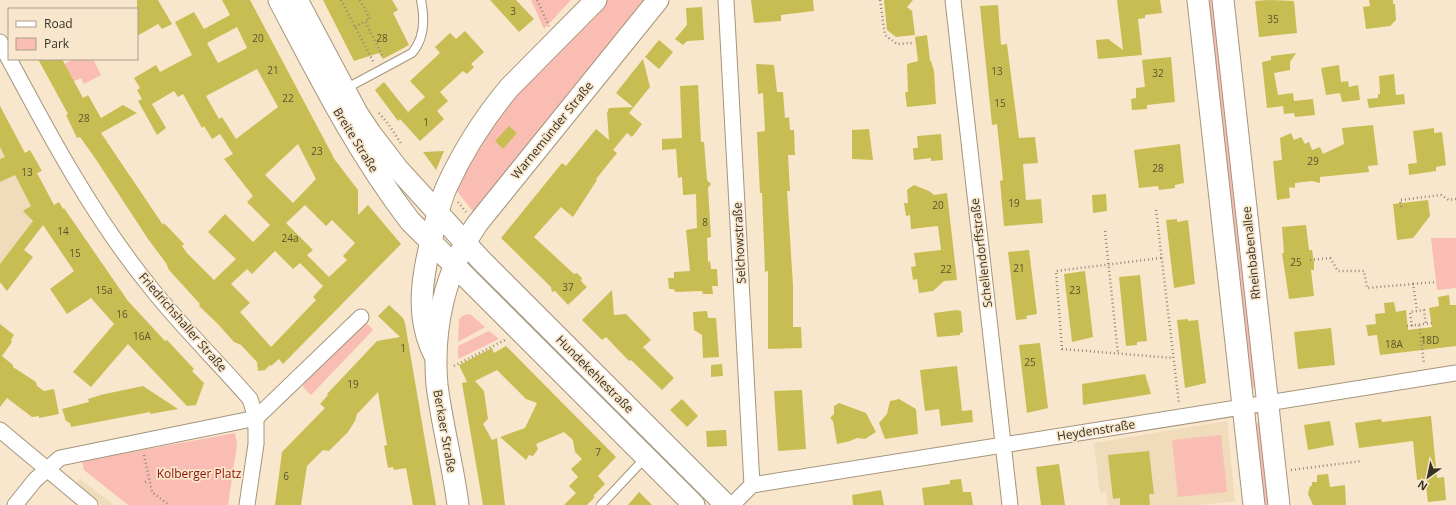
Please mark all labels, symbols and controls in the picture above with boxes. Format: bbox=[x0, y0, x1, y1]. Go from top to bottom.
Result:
house number: 3 bbox=[510, 4, 516, 18]
legend bbox=[8, 8, 138, 60]
house number: 35 bbox=[1267, 12, 1279, 26]
text: Road bbox=[44, 15, 73, 32]
house number: 20 bbox=[252, 31, 264, 45]
house number: 28 bbox=[376, 31, 388, 45]
text: Park bbox=[44, 35, 70, 52]
house number: 21 bbox=[267, 63, 279, 77]
house number: 13 bbox=[991, 64, 1003, 78]
house number: 32 bbox=[1152, 66, 1164, 80]
street label: Warnemünder Straße bbox=[507, 77, 597, 182]
house number: 22 bbox=[282, 91, 294, 105]
house number: 15 bbox=[994, 96, 1006, 110]
street label: Breite Straße bbox=[329, 104, 383, 176]
house number: 28 bbox=[78, 111, 90, 125]
house number: 1 bbox=[423, 115, 429, 129]
house number: 23 bbox=[311, 144, 323, 158]
house number: 29 bbox=[1307, 154, 1319, 168]
house number: 28 bbox=[1152, 161, 1164, 175]
house number: 13 bbox=[21, 165, 33, 179]
house number: 19 bbox=[1008, 196, 1020, 210]
street label: Schellendorffstraße bbox=[966, 197, 996, 309]
house number: 20 bbox=[932, 198, 944, 212]
street label: Selchowstraße bbox=[728, 201, 750, 284]
street label: Rheinbabenallee bbox=[1238, 205, 1264, 300]
house number: 8 bbox=[702, 215, 708, 229]
house number: 14 bbox=[57, 224, 69, 238]
house number: 24a bbox=[282, 231, 299, 245]
house number: 15 bbox=[69, 246, 81, 260]
house number: 25 bbox=[1290, 255, 1302, 269]
house number: 21 bbox=[1013, 261, 1025, 275]
house number: 22 bbox=[940, 262, 952, 276]
street label: Friedrichshaller Straße bbox=[135, 269, 231, 375]
house number: 37 bbox=[562, 280, 574, 294]
house number: 15a bbox=[96, 283, 113, 297]
house number: 23 bbox=[1069, 283, 1081, 297]
house number: 16 bbox=[116, 307, 128, 321]
house number: 16A bbox=[133, 329, 152, 343]
street label: Hundekehlestraße bbox=[552, 331, 638, 417]
house number: 18D bbox=[1421, 333, 1439, 347]
house number: 18A bbox=[1385, 337, 1404, 351]
house number: 1 bbox=[400, 341, 406, 355]
house number: 25 bbox=[1024, 355, 1036, 369]
house number: 19 bbox=[347, 377, 359, 391]
street label: Berkaer Straße bbox=[429, 388, 461, 474]
street label: Heydenstraße bbox=[1056, 415, 1137, 445]
house number: 7 bbox=[595, 445, 601, 459]
north arrow bbox=[1408, 457, 1448, 497]
park label: Kolberger Platz bbox=[157, 465, 242, 482]
house number: 6 bbox=[283, 469, 289, 483]
text: N bbox=[1414, 477, 1430, 495]

